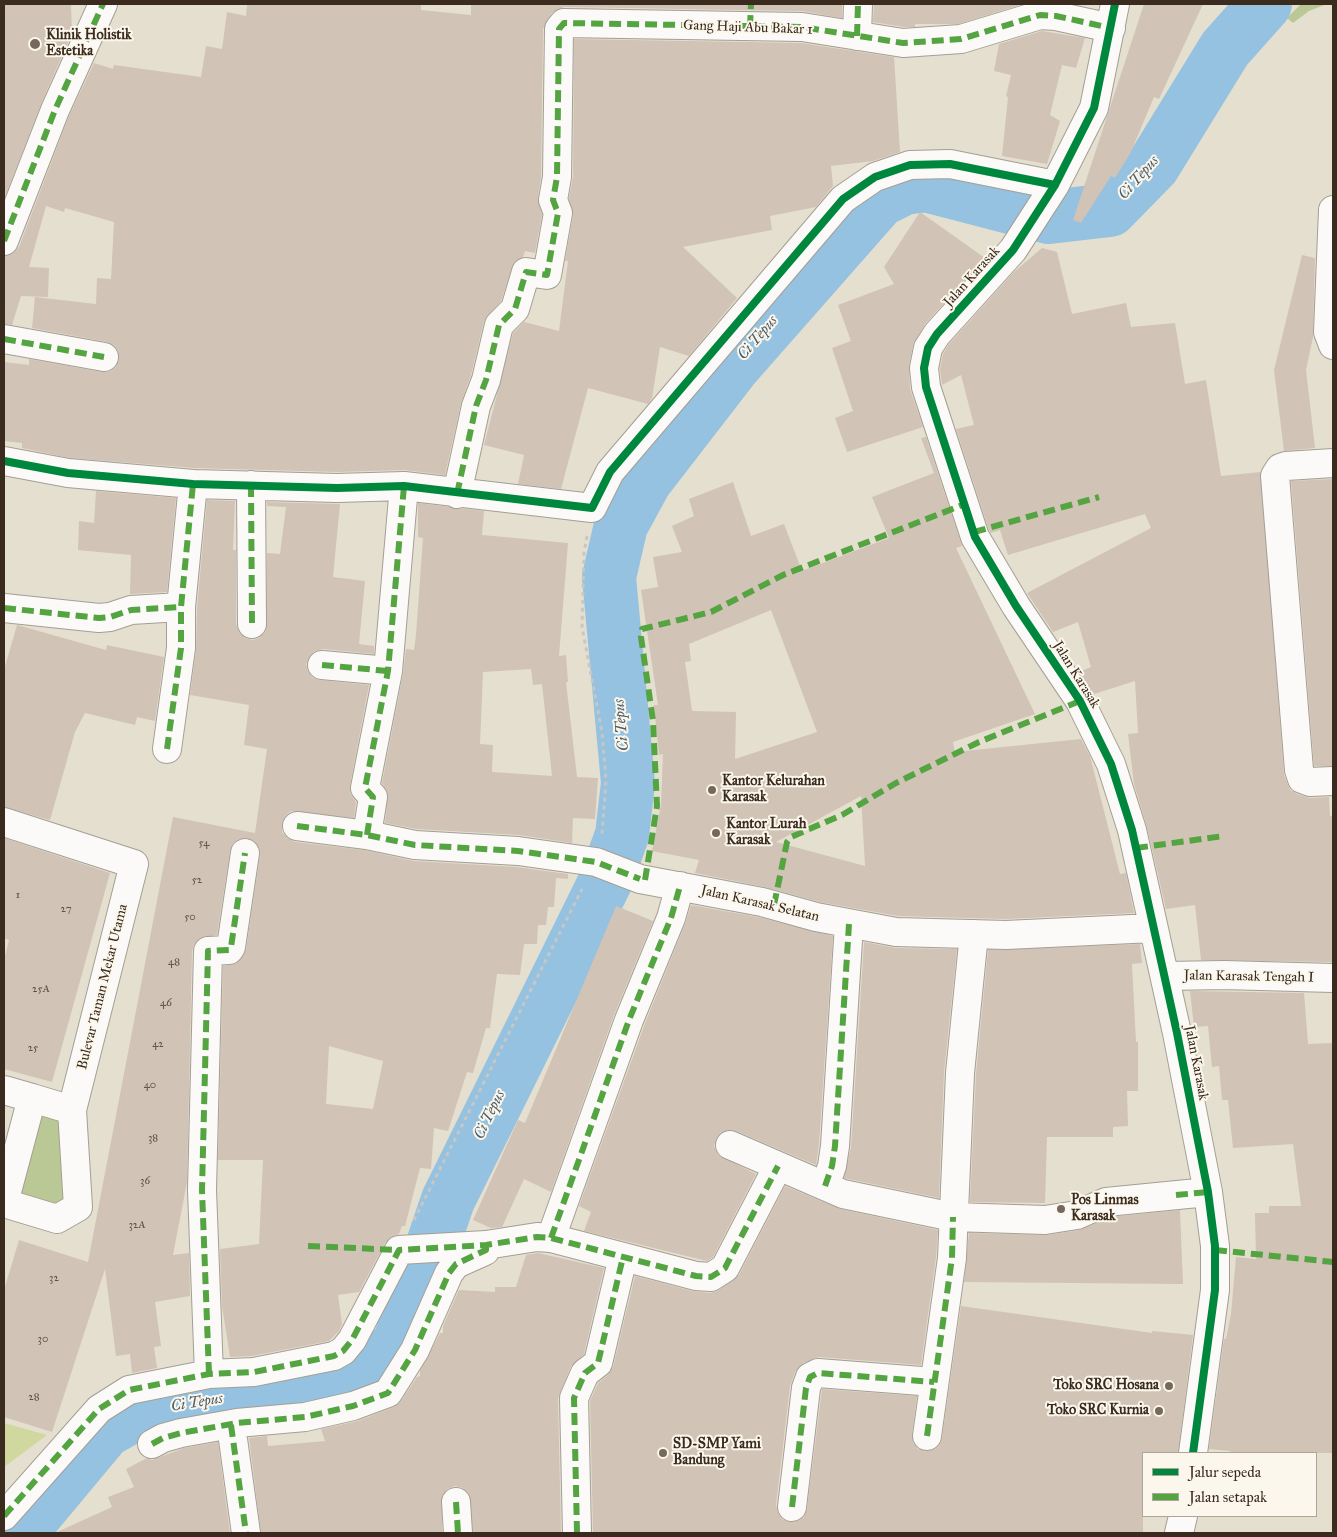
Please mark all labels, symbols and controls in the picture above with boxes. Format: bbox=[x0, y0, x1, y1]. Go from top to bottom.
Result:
street label: Gang Haji Abu Bakar 1 bbox=[683, 17, 813, 39]
place label: Klinik Holistik Estetika bbox=[46, 28, 132, 60]
marker: Klinik Holistik Estetika bbox=[28, 37, 42, 51]
water label: Ci Tepus bbox=[1115, 153, 1163, 203]
street label: Jalan Karasak bbox=[940, 243, 1004, 311]
water label: Ci Tepus bbox=[734, 312, 782, 364]
street label: Jalan Karasak bbox=[1049, 638, 1103, 712]
water label: Ci Tepus bbox=[611, 698, 633, 752]
place label: Kantor Kelurahan Karasak bbox=[722, 774, 825, 806]
marker: Kantor Kelurahan Karasak bbox=[706, 784, 718, 796]
place label: Kantor Lurah Karasak bbox=[726, 817, 806, 850]
marker: Kantor Lurah Karasak bbox=[710, 827, 722, 839]
house number: 54 bbox=[199, 836, 209, 850]
house number: 52 bbox=[192, 873, 202, 887]
street label: Jalan Karasak Selatan bbox=[699, 882, 821, 926]
house number: 1 bbox=[16, 888, 20, 902]
house number: 27 bbox=[60, 902, 72, 916]
street label: Bulevar Taman Mekar Utama bbox=[74, 902, 132, 1072]
house number: 50 bbox=[184, 910, 196, 924]
house number: 48 bbox=[168, 955, 180, 969]
street label: Jalan Karasak Tengah I bbox=[1184, 967, 1314, 987]
house number: 25A bbox=[32, 982, 50, 996]
house number: 46 bbox=[160, 996, 172, 1010]
street label: Jalan Karasak bbox=[1180, 1024, 1212, 1102]
house number: 42 bbox=[152, 1037, 164, 1051]
house number: 25 bbox=[28, 1041, 38, 1055]
house number: 40 bbox=[144, 1078, 156, 1092]
water label: Ci Tepus bbox=[470, 1088, 510, 1142]
house number: 38 bbox=[148, 1131, 158, 1145]
house number: 36 bbox=[140, 1174, 150, 1188]
place label: Pos Linmas Karasak bbox=[1071, 1193, 1139, 1226]
marker: Pos Linmas Karasak bbox=[1055, 1203, 1067, 1215]
house number: 32A bbox=[128, 1218, 146, 1232]
house number: 32 bbox=[49, 1271, 59, 1285]
house number: 30 bbox=[38, 1332, 48, 1346]
place label: Toko SRC Hosana bbox=[1053, 1378, 1159, 1394]
marker: Toko SRC Hosana bbox=[1163, 1380, 1175, 1392]
house number: 28 bbox=[28, 1390, 40, 1404]
water label: Ci Tepus bbox=[170, 1390, 224, 1416]
place label: Toko SRC Kurnia bbox=[1047, 1403, 1149, 1419]
marker: Toko SRC Kurnia bbox=[1153, 1405, 1165, 1417]
place label: SD-SMP Yami Bandung bbox=[673, 1437, 761, 1470]
marker: SD-SMP Yami Bandung bbox=[657, 1447, 669, 1459]
legend bbox=[1142, 1452, 1317, 1517]
text: Jalur sepeda bbox=[1189, 1463, 1261, 1481]
text: Jalan setapak bbox=[1189, 1488, 1267, 1506]

